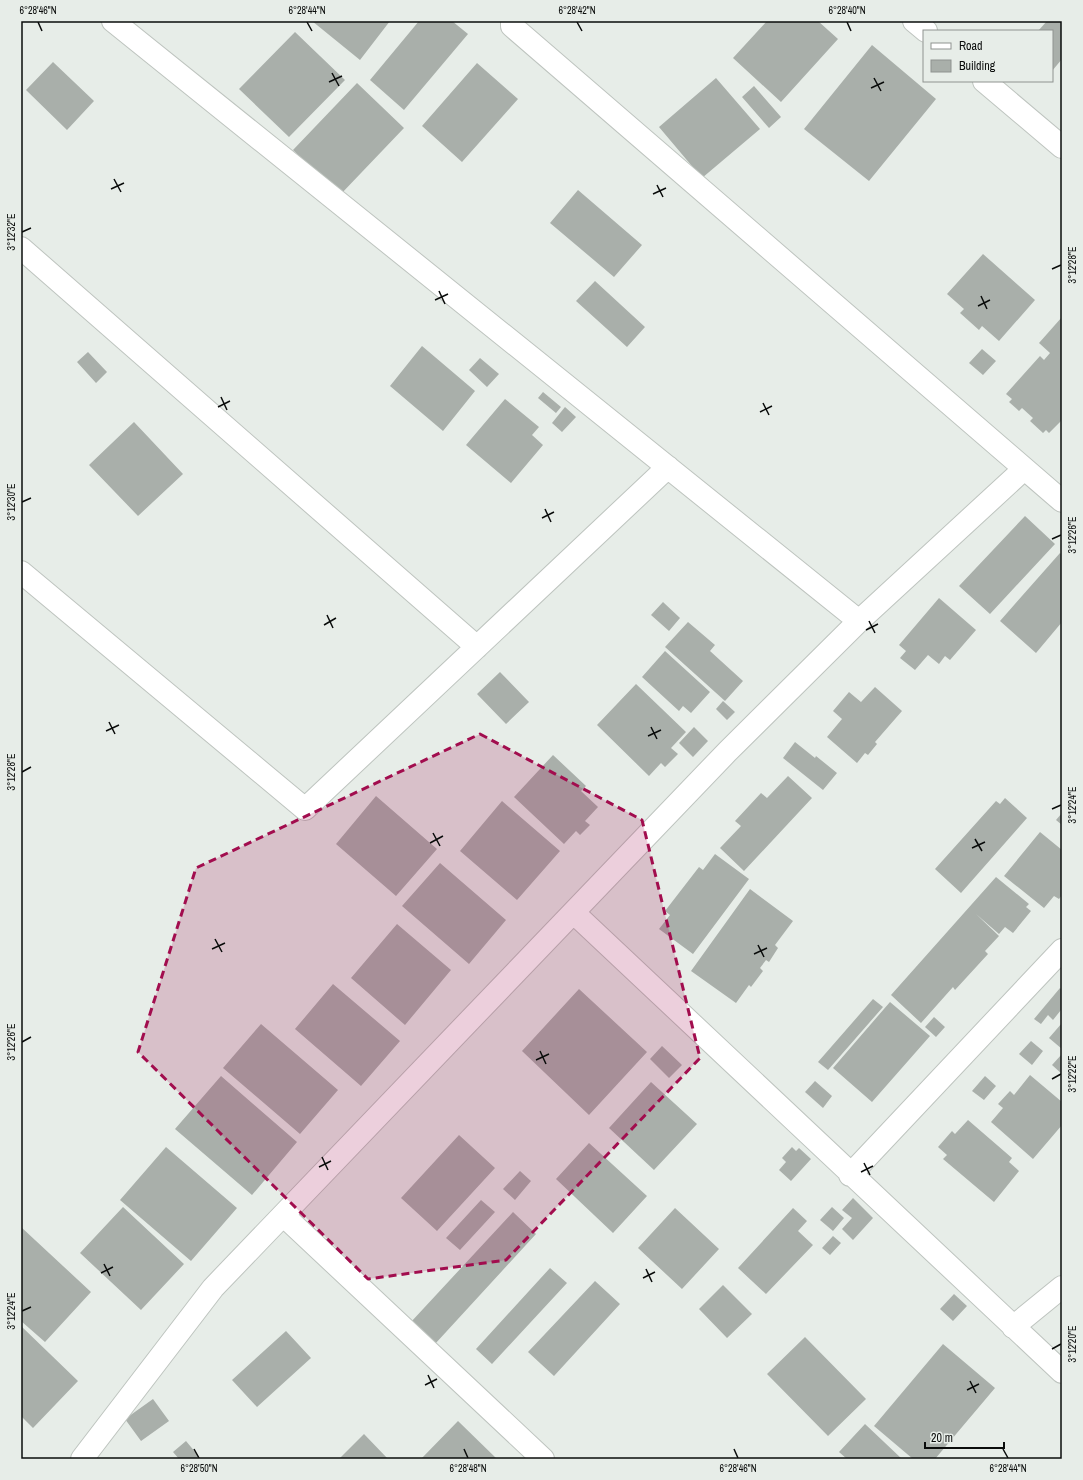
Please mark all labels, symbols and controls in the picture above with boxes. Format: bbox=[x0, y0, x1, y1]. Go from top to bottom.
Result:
text: 6°28'46"N bbox=[19, 4, 57, 17]
text: 6°28'44"N bbox=[288, 4, 326, 17]
text: 6°28'42"N bbox=[558, 4, 596, 17]
text: 6°28'40"N bbox=[828, 4, 866, 17]
legend bbox=[923, 30, 1053, 82]
text: Road bbox=[959, 38, 983, 54]
text: Building bbox=[959, 58, 996, 74]
text: 3°12'32"E bbox=[5, 214, 18, 250]
text: 3°12'28"E bbox=[1066, 247, 1079, 283]
text: 3°12'30"E bbox=[5, 484, 18, 520]
text: 3°12'26"E bbox=[1066, 517, 1079, 553]
text: 3°12'28"E bbox=[5, 754, 18, 790]
text: 3°12'24"E bbox=[1066, 787, 1079, 823]
text: 3°12'26"E bbox=[5, 1024, 18, 1060]
text: 3°12'22"E bbox=[1066, 1056, 1079, 1092]
text: 3°12'24"E bbox=[5, 1293, 18, 1329]
text: 3°12'20"E bbox=[1066, 1326, 1079, 1362]
scale bar bbox=[925, 1424, 1004, 1450]
text: 20 m bbox=[931, 1430, 953, 1446]
text: 6°28'50"N bbox=[180, 1462, 218, 1475]
text: 6°28'48"N bbox=[449, 1462, 487, 1475]
text: 6°28'46"N bbox=[719, 1462, 757, 1475]
text: 6°28'44"N bbox=[989, 1462, 1027, 1475]

